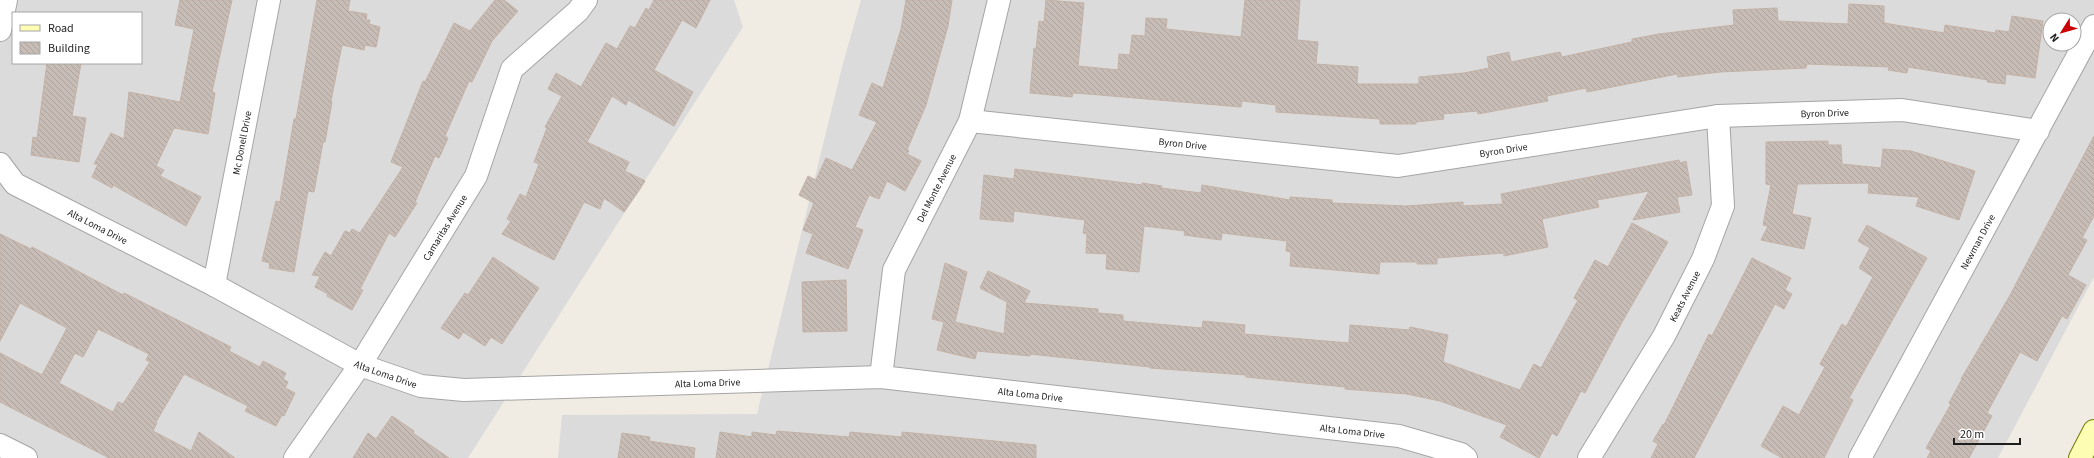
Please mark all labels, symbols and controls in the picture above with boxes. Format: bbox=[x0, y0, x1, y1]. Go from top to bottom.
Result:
legend bbox=[12, 12, 142, 64]
north arrow bbox=[2042, 12, 2082, 52]
text: Road bbox=[48, 20, 74, 37]
text: N bbox=[2046, 30, 2063, 45]
text: Building bbox=[48, 40, 90, 57]
street label: Byron Drive bbox=[1800, 106, 1849, 121]
street label: Mc Donell Drive bbox=[229, 110, 255, 176]
street label: Byron Drive bbox=[1158, 135, 1208, 154]
street label: Byron Drive bbox=[1479, 140, 1529, 161]
street label: Del Monte Avenue bbox=[914, 152, 960, 225]
street label: Camaritas Avenue bbox=[420, 192, 471, 264]
street label: Alta Loma Drive bbox=[65, 206, 130, 248]
street label: Newman Drive bbox=[1957, 212, 1999, 272]
street label: Keats Avenue bbox=[1666, 268, 1704, 325]
street label: Alta Loma Drive bbox=[351, 357, 419, 392]
street label: Alta Loma Drive bbox=[675, 375, 741, 391]
street label: Alta Loma Drive bbox=[997, 384, 1064, 406]
scale bar bbox=[1954, 420, 2020, 446]
street label: Alta Loma Drive bbox=[1319, 421, 1386, 442]
text: 20 m bbox=[1960, 426, 1984, 443]

